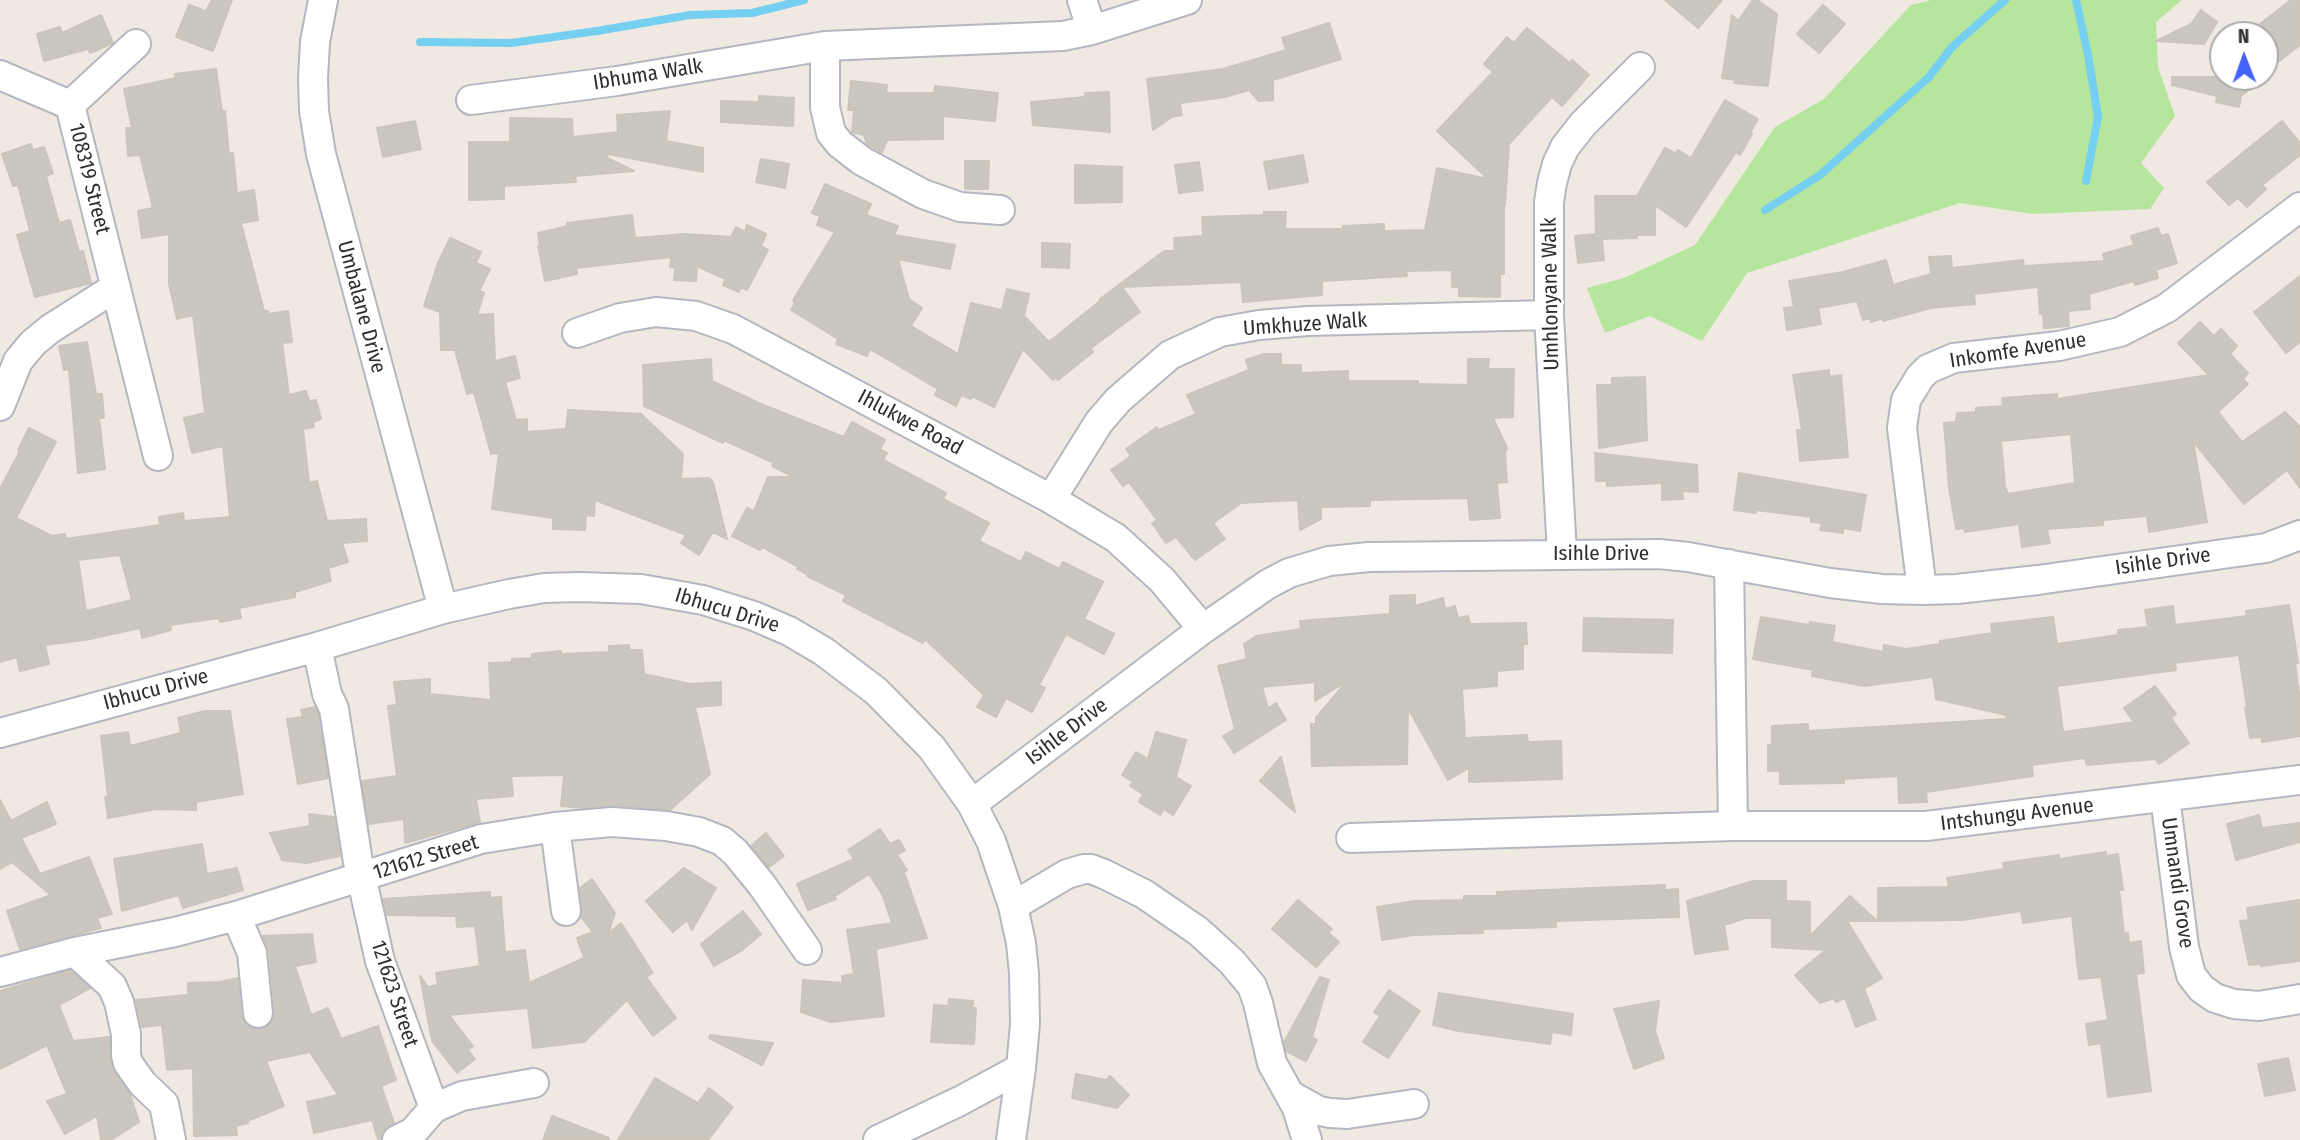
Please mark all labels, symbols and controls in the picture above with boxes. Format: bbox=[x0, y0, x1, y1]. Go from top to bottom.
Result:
north arrow bbox=[2209, 21, 2279, 91]
text: N bbox=[2238, 25, 2250, 48]
street label: Ibhuma Walk bbox=[591, 54, 705, 96]
street label: 108319 Street bbox=[63, 121, 115, 237]
street label: Umhlonyane Walk bbox=[1537, 217, 1565, 371]
street label: Umbalane Drive bbox=[331, 238, 391, 376]
street label: Umkhuze Walk bbox=[1242, 308, 1368, 342]
street label: Inkomfe Avenue bbox=[1948, 328, 2088, 374]
street label: Ihlukwe Road bbox=[853, 385, 967, 461]
street label: Isihle Drive bbox=[1553, 541, 1649, 567]
street label: Isihle Drive bbox=[2114, 543, 2212, 581]
street label: Ibhucu Drive bbox=[672, 583, 782, 639]
street label: Ibhucu Drive bbox=[101, 664, 211, 716]
street label: Isihle Drive bbox=[1021, 693, 1113, 771]
street label: Intshungu Avenue bbox=[1939, 793, 2095, 837]
street label: Umnandi Grove bbox=[2155, 816, 2199, 950]
street label: 121612 Street bbox=[370, 830, 482, 886]
street label: 121623 Street bbox=[365, 937, 423, 1051]

